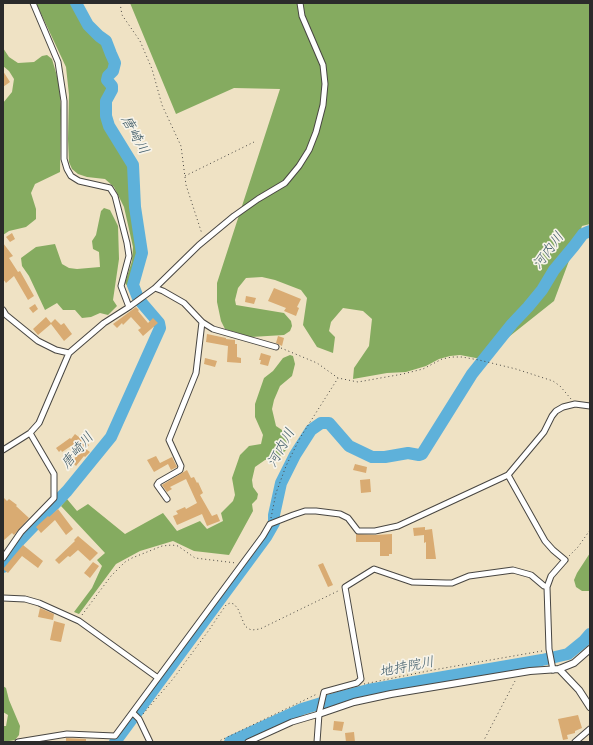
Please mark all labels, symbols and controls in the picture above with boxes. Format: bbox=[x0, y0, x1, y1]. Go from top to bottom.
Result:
water label: 唐崎川 bbox=[115, 114, 151, 158]
water label: 河内川 bbox=[531, 230, 569, 274]
water label: 河内川 bbox=[265, 427, 301, 471]
water label: 唐崎川 bbox=[59, 431, 99, 473]
water label: 地持院川 bbox=[378, 655, 436, 683]

